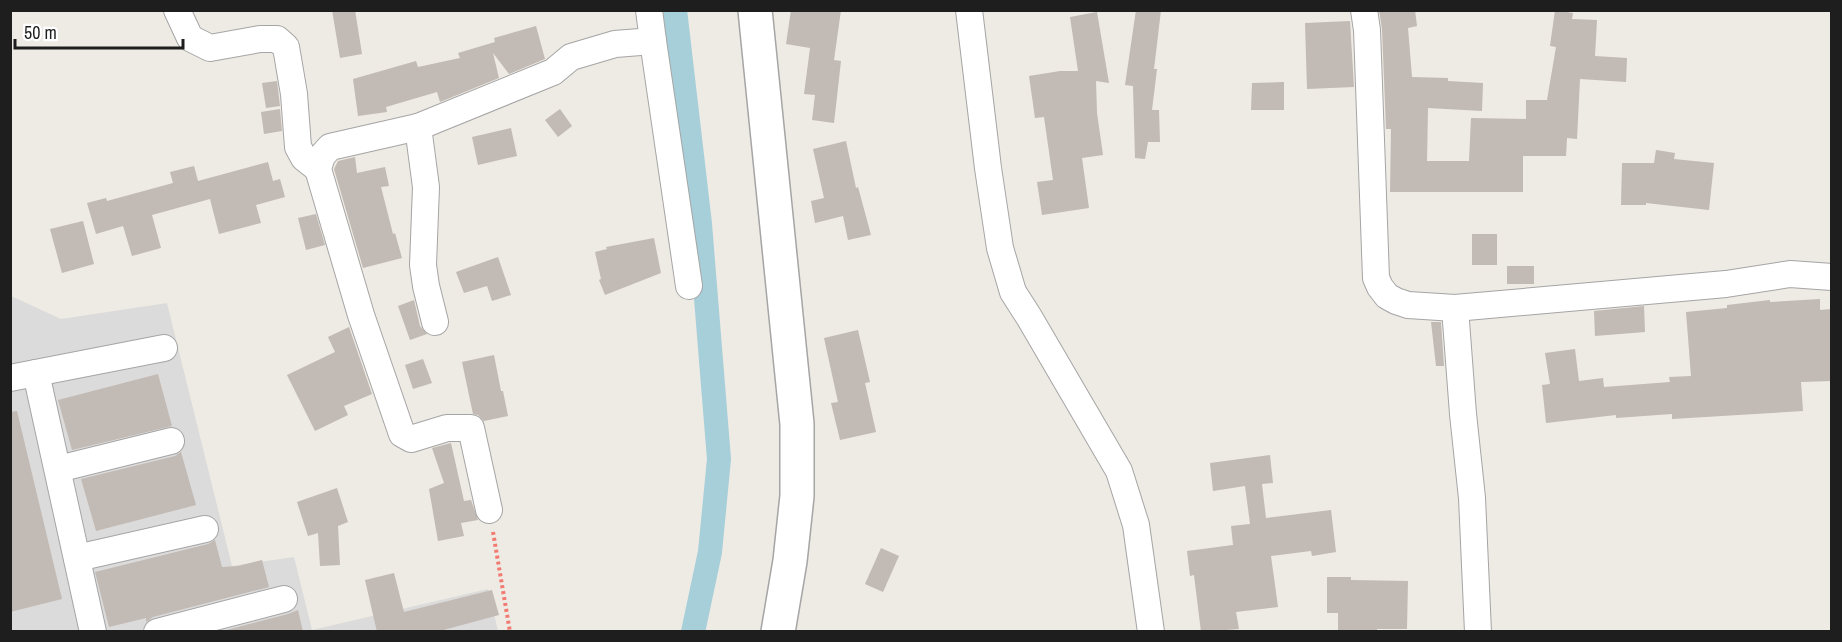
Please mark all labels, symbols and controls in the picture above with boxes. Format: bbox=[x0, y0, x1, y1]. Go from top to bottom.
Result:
scale bar bbox=[15, 12, 183, 50]
text: 50 m bbox=[24, 20, 57, 45]

